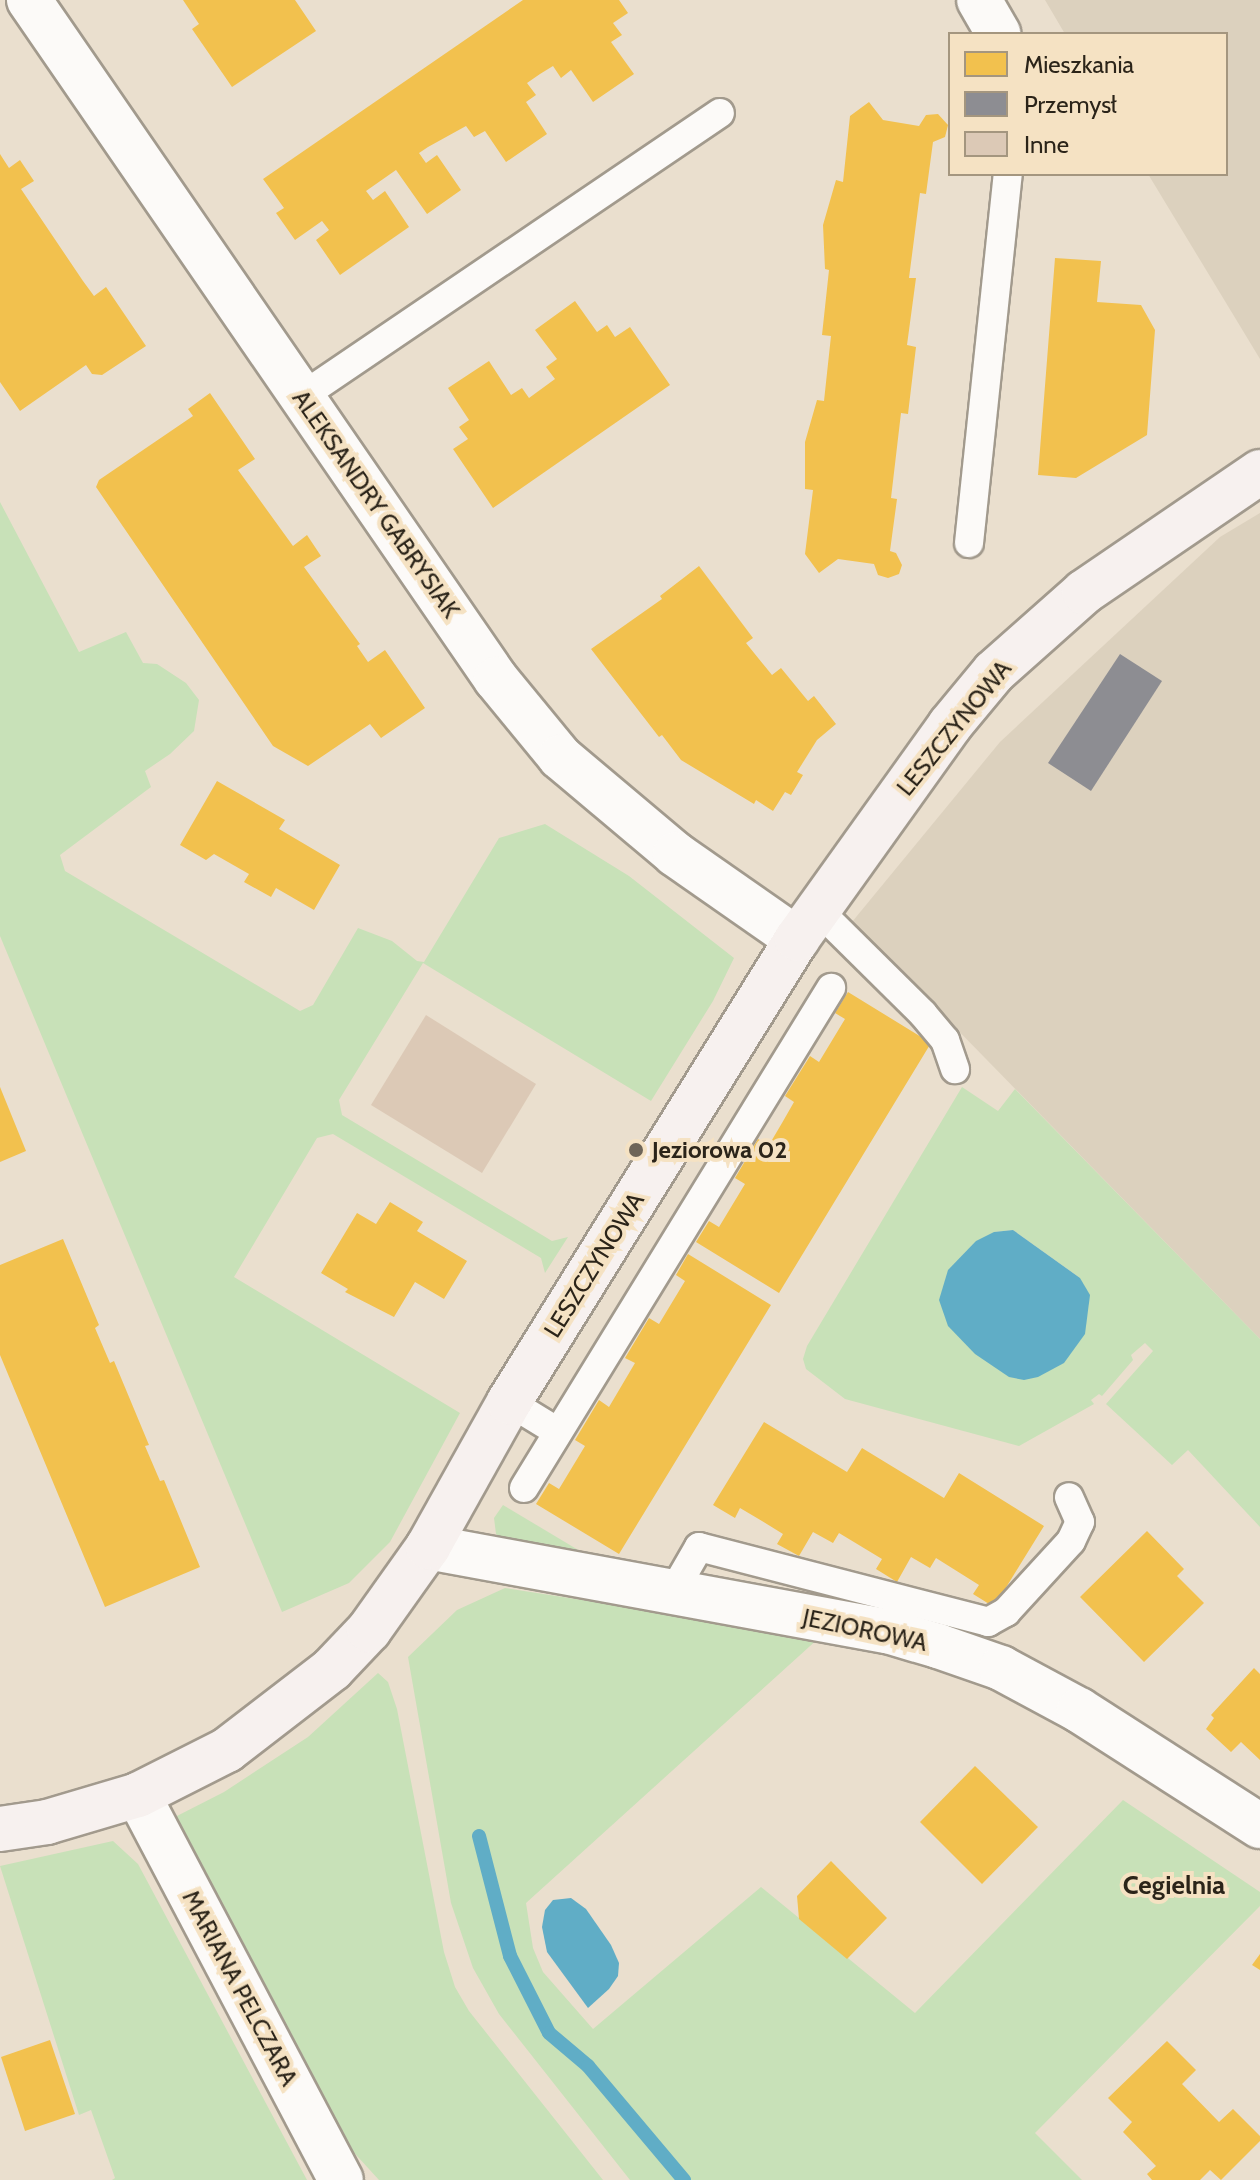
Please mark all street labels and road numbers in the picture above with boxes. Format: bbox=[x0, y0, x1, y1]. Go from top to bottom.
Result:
street label: ALEKSANDRY GABRYSIAK bbox=[286, 385, 466, 623]
street label: LESZCZYNOWA bbox=[891, 655, 1017, 801]
street label: LESZCZYNOWA bbox=[538, 1187, 650, 1343]
street label: JEZIOROWA bbox=[800, 1603, 930, 1657]
street label: MARIANA PELCZARA bbox=[176, 1885, 304, 2091]

